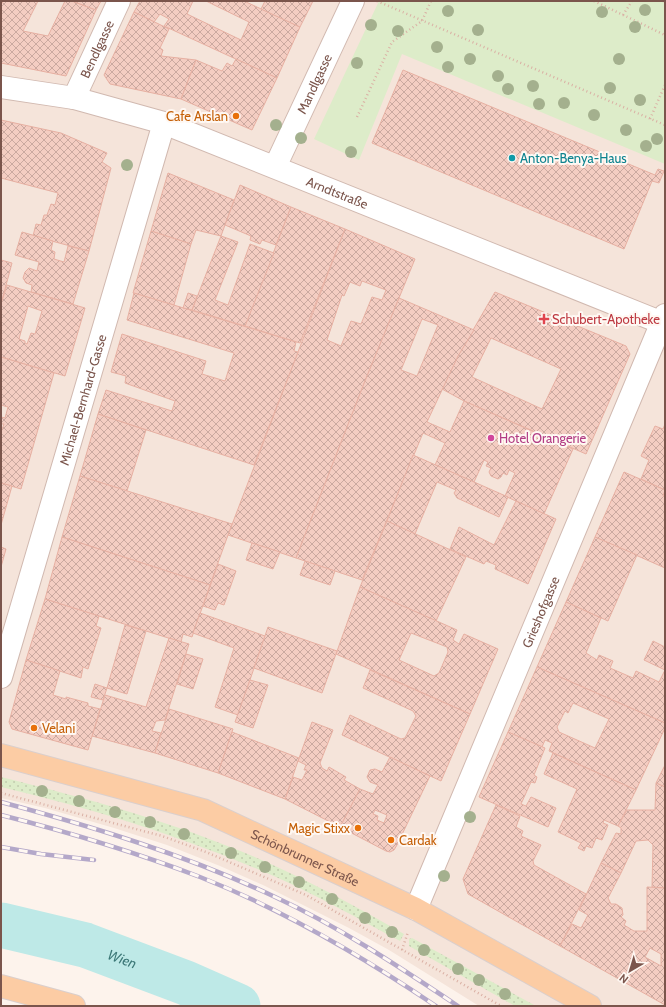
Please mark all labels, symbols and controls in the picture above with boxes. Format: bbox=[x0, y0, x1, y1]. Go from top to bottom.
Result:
street label: Bendlgasse bbox=[76, 17, 117, 81]
street label: Mandlgasse bbox=[293, 51, 335, 116]
place label: Cafe Arslan bbox=[166, 108, 228, 124]
marker: Cafe Arslan bbox=[231, 111, 241, 121]
place label: Anton-Benya-Haus bbox=[520, 150, 627, 166]
marker: Anton-Benya-Haus bbox=[507, 153, 517, 163]
street label: Arndtstraße bbox=[304, 173, 371, 212]
place label: Schubert-Apotheke bbox=[552, 311, 660, 327]
marker: Schubert-Apotheke bbox=[539, 314, 549, 324]
street label: Michael-Bernhard-Gasse bbox=[56, 332, 110, 467]
place label: Hotel Orangerie bbox=[499, 430, 586, 446]
marker: Hotel Orangerie bbox=[486, 433, 496, 443]
street label: Grieshofgasse bbox=[518, 574, 563, 650]
place label: Velani bbox=[42, 720, 75, 736]
marker: Velani bbox=[29, 723, 39, 733]
place label: Magic Stixx bbox=[288, 820, 351, 836]
marker: Magic Stixx bbox=[353, 823, 363, 833]
street label: Schönbrunner Straße bbox=[248, 825, 362, 890]
place label: Cardak bbox=[399, 832, 437, 848]
marker: Cardak bbox=[386, 835, 396, 845]
water label: Wien bbox=[105, 945, 139, 973]
north arrow bbox=[610, 951, 650, 991]
text: N bbox=[616, 971, 631, 987]

